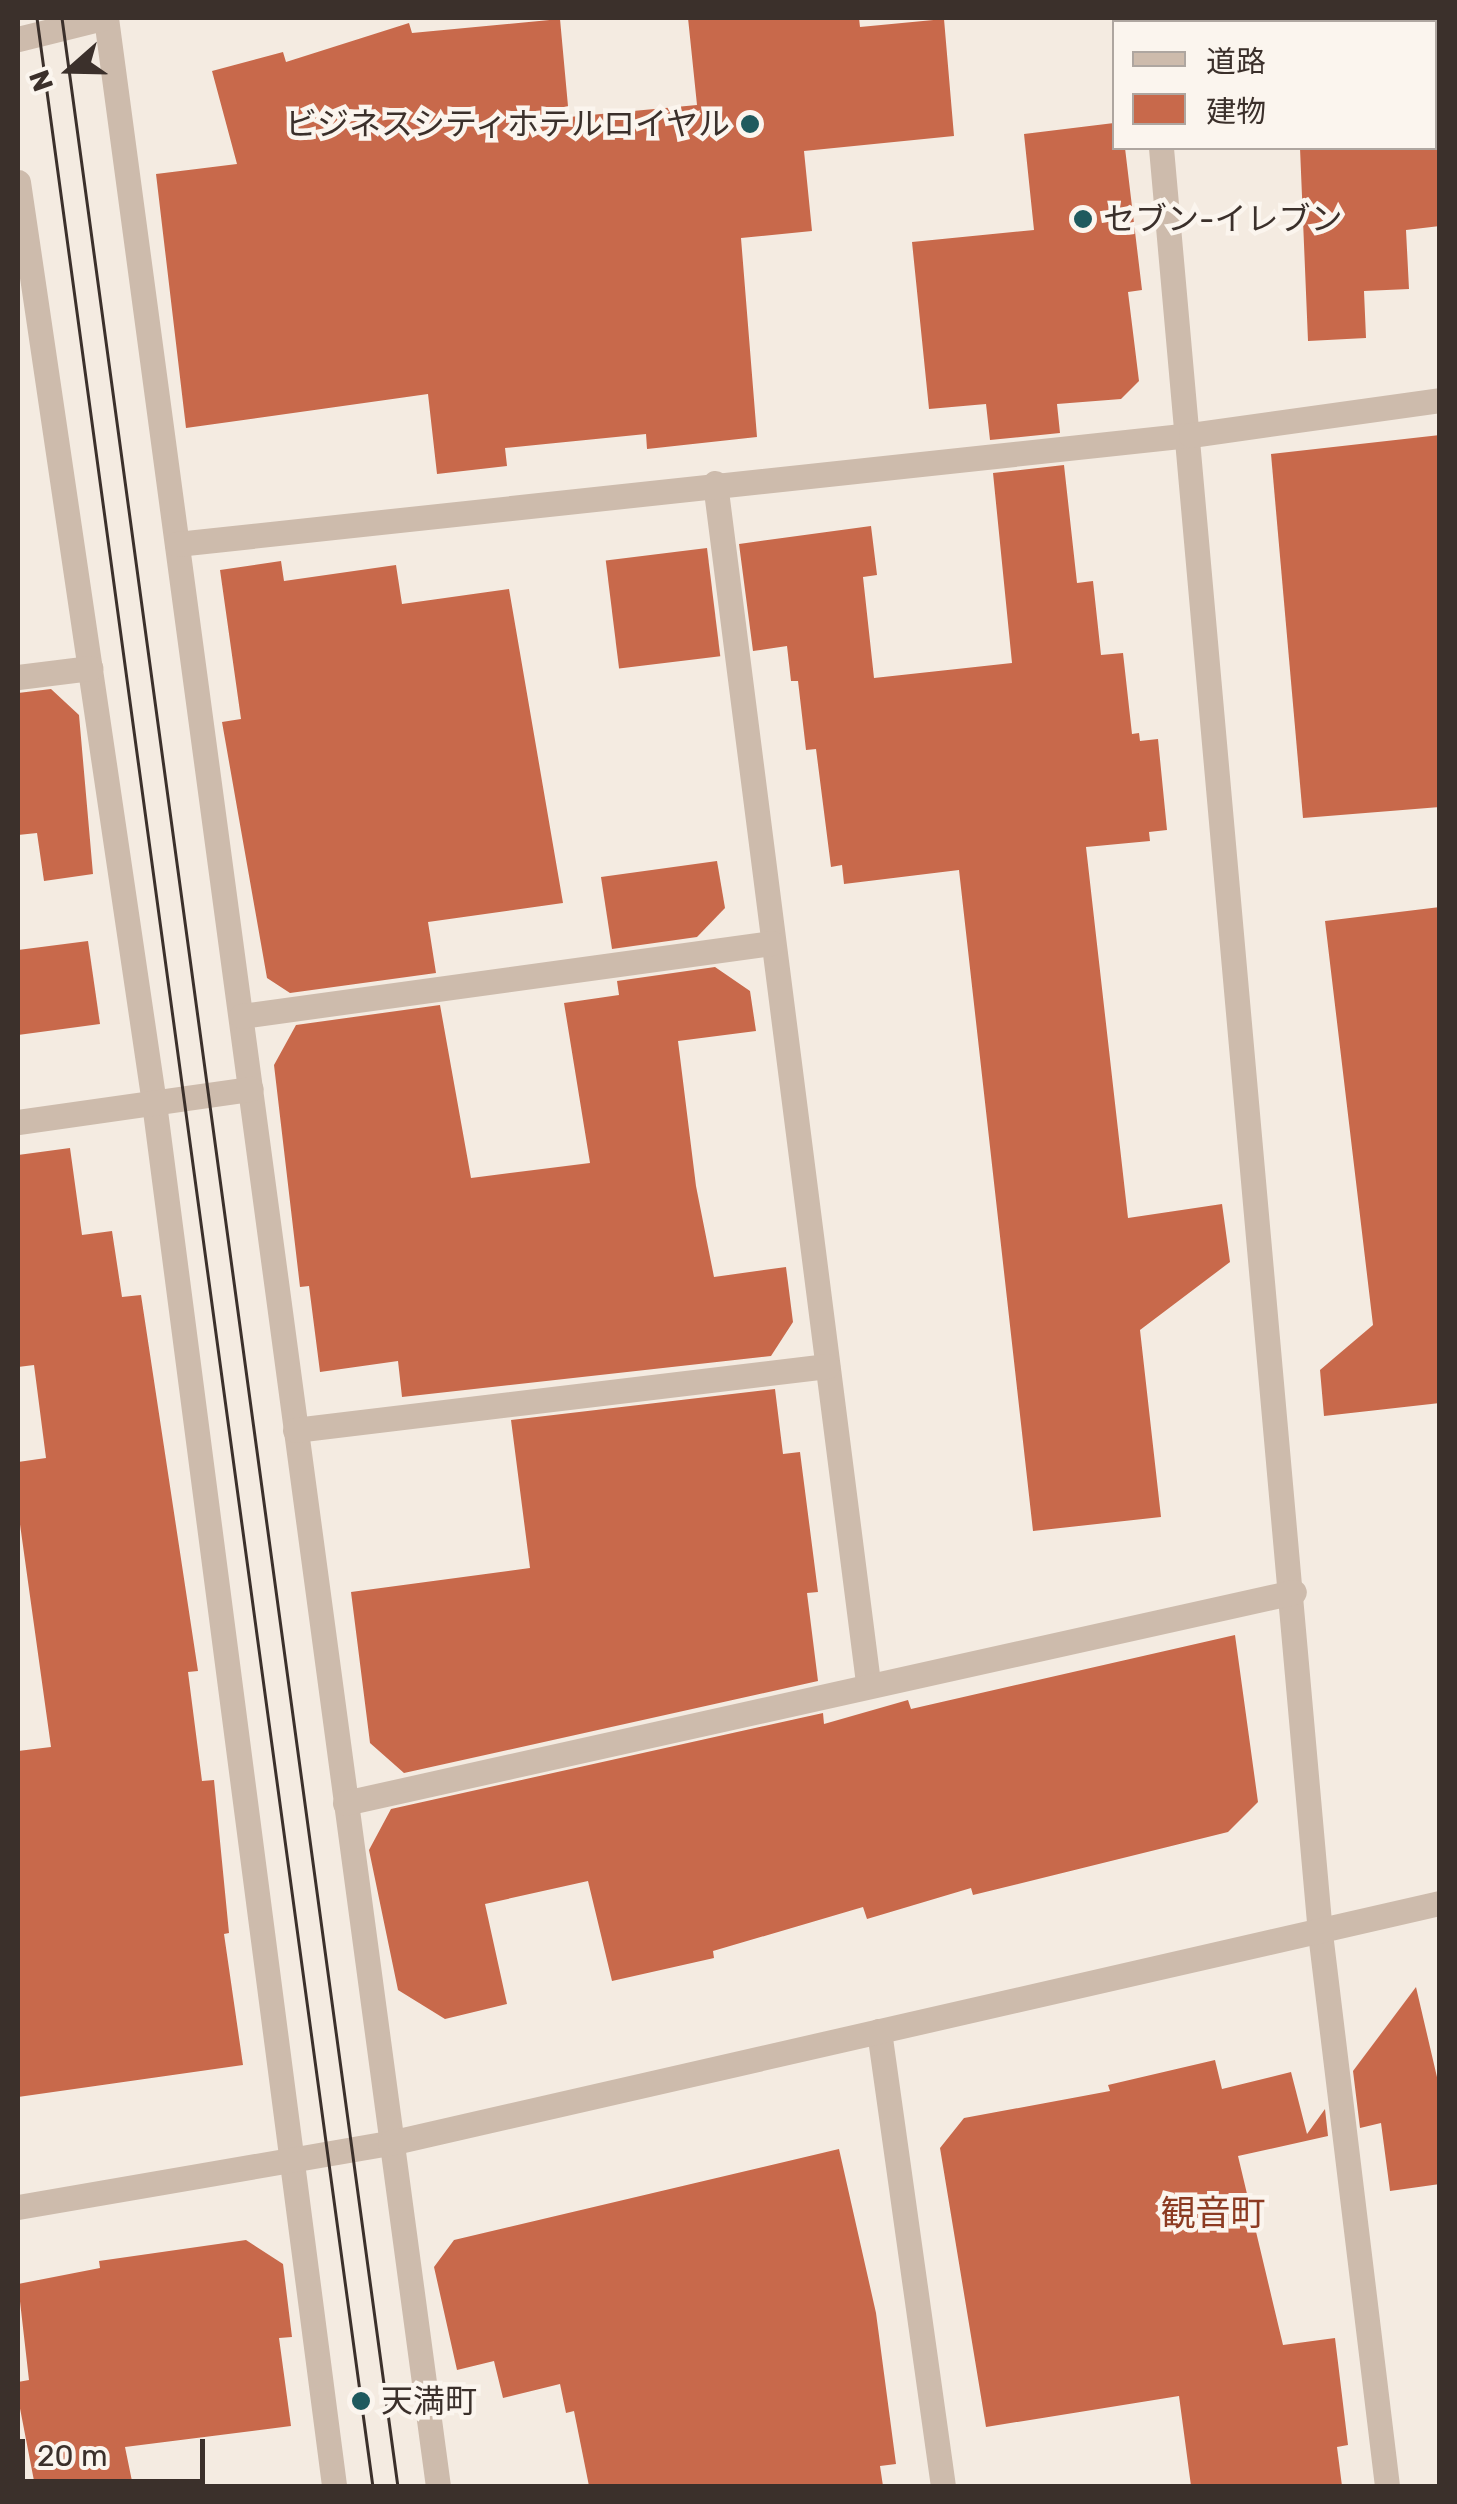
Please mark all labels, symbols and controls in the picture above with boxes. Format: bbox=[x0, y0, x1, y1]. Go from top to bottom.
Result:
north arrow bbox=[20, 20, 120, 120]
legend bbox=[1112, 20, 1437, 150]
text: 道路 bbox=[1206, 44, 1266, 80]
text: N bbox=[22, 65, 60, 96]
text: 建物 bbox=[1206, 94, 1266, 130]
place label: ビジネスシティホテルロイヤル bbox=[282, 105, 730, 143]
marker: ビジネスシティホテルロイヤル bbox=[739, 113, 761, 135]
place label: セブン-イレブン bbox=[1103, 200, 1342, 238]
marker: セブン-イレブン bbox=[1072, 208, 1094, 230]
district label: 観音町 bbox=[1161, 2192, 1265, 2234]
place label: 天満町 bbox=[381, 2382, 477, 2420]
marker: 天満町 bbox=[350, 2390, 372, 2412]
scale bar bbox=[25, 2419, 210, 2481]
text: 20 m bbox=[37, 2438, 108, 2474]

